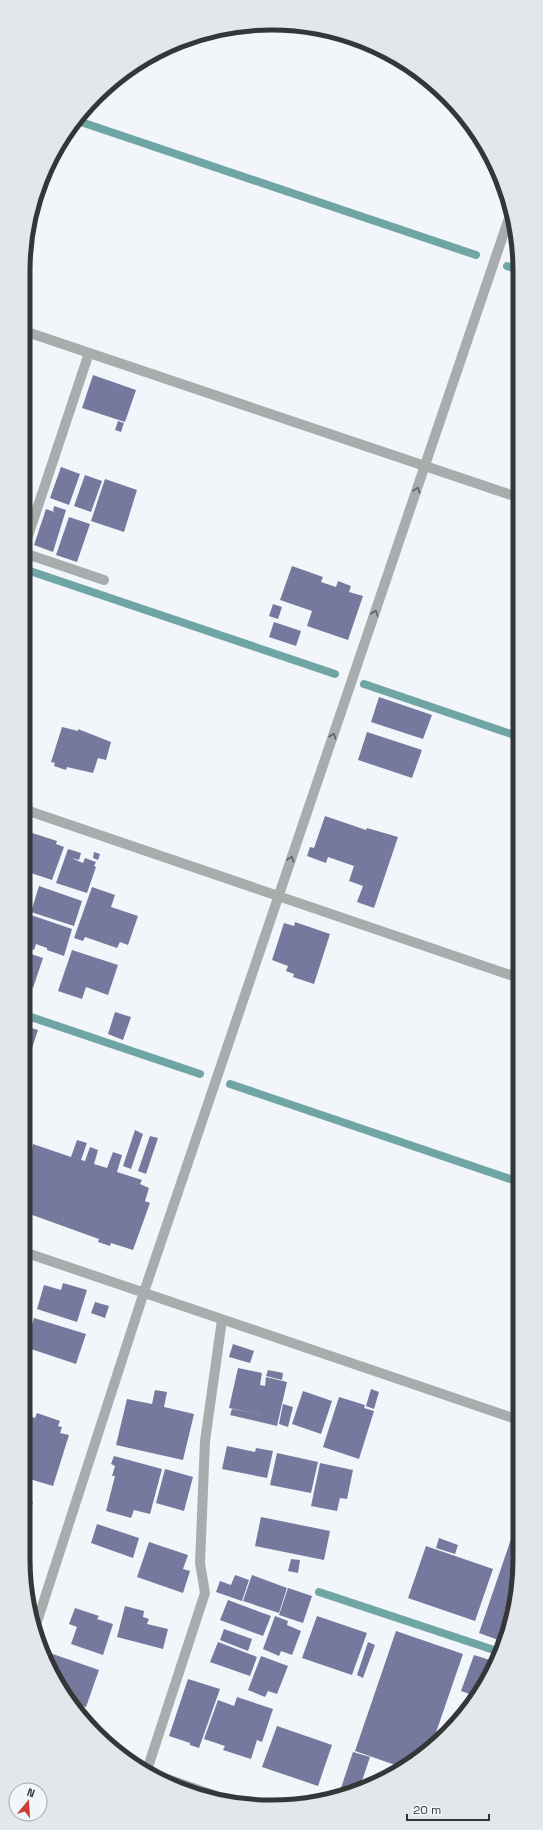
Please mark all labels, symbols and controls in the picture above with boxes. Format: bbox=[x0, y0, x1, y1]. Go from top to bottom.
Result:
one-way arrow bbox=[412, 487, 421, 494]
one-way arrow bbox=[370, 610, 379, 617]
one-way arrow bbox=[329, 733, 337, 740]
one-way arrow bbox=[287, 856, 295, 863]
north arrow bbox=[8, 1782, 48, 1822]
text: N bbox=[25, 1785, 37, 1800]
scale bar bbox=[407, 1796, 489, 1822]
text: 20 m bbox=[413, 1802, 441, 1818]

